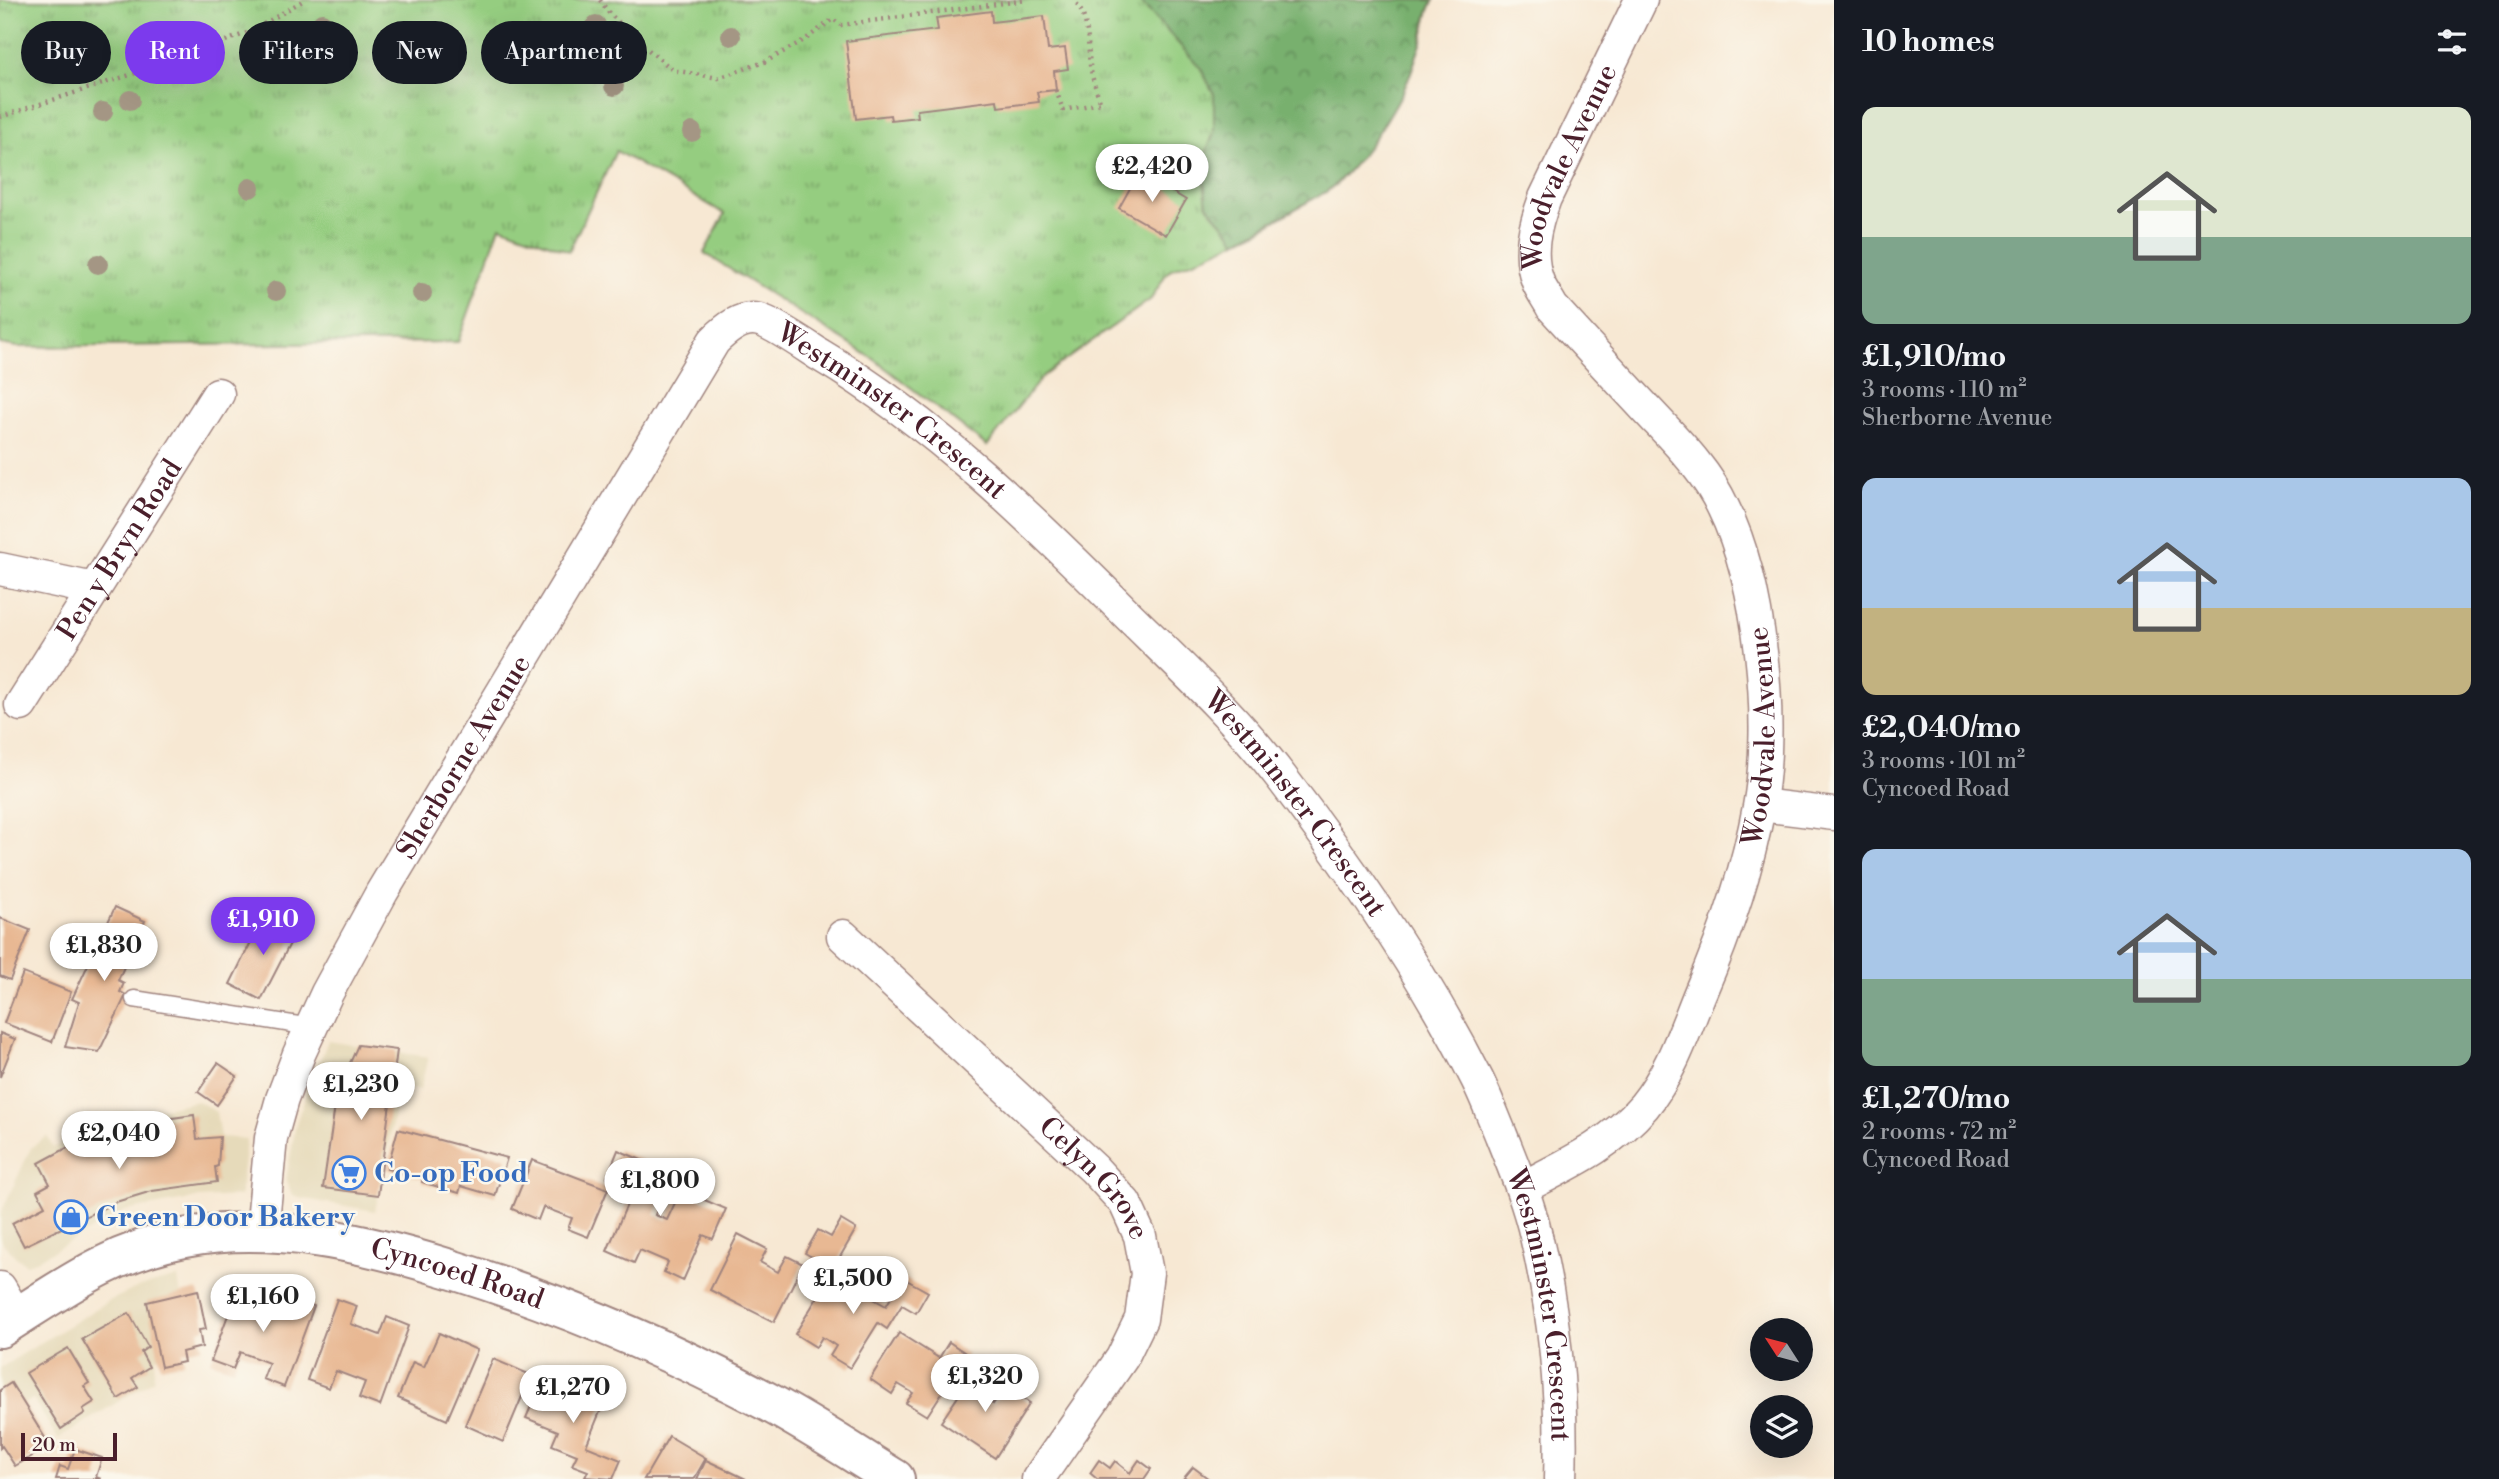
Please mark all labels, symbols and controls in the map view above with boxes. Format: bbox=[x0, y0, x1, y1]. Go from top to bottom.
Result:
chip: Buy bbox=[21, 21, 111, 84]
chip: Rent bbox=[125, 21, 225, 84]
chip: Filters bbox=[239, 21, 358, 84]
chip: New bbox=[372, 21, 467, 84]
chip: Apartment bbox=[481, 21, 647, 84]
text: 10 homes bbox=[1862, 23, 1995, 61]
icon: filters bbox=[2433, 23, 2471, 61]
street label: Woodvale Avenue bbox=[1515, 58, 1625, 271]
pin: £2,420 bbox=[1095, 144, 1209, 204]
text: £2,420 bbox=[1112, 153, 1192, 181]
icon: home bbox=[2104, 153, 2230, 279]
street label: Westminster Crescent bbox=[770, 314, 1014, 507]
text: £1,910/mo bbox=[1862, 338, 2007, 376]
text: 3 rooms · 110 m² bbox=[1862, 376, 2026, 404]
text: Sherborne Avenue bbox=[1862, 404, 2053, 432]
street label: Pen y Bryn Road bbox=[49, 453, 190, 646]
icon: home bbox=[2104, 524, 2230, 650]
street label: Woodvale Avenue bbox=[1734, 624, 1783, 850]
street label: Sherborne Avenue bbox=[389, 648, 538, 865]
street label: Westminster Crescent bbox=[1196, 682, 1394, 923]
text: £2,040/mo bbox=[1862, 709, 2021, 747]
text: 3 rooms · 101 m² bbox=[1862, 747, 2025, 775]
text: Cyncoed Road bbox=[1862, 775, 2010, 803]
icon: home bbox=[2104, 895, 2230, 1021]
pin: £1,910 bbox=[206, 898, 320, 957]
text: £1,910 bbox=[227, 906, 299, 934]
pin: £1,830 bbox=[47, 923, 161, 983]
text: £1,830 bbox=[66, 932, 142, 960]
pin: £1,230 bbox=[304, 1062, 418, 1122]
text: £1,230 bbox=[323, 1071, 399, 1099]
text: £1,270/mo bbox=[1862, 1080, 2011, 1118]
street label: Celyn Grove bbox=[1031, 1109, 1157, 1245]
pin: £2,040 bbox=[62, 1112, 176, 1171]
text: 2 rooms · 72 m² bbox=[1862, 1118, 2016, 1146]
text: £2,040 bbox=[77, 1120, 161, 1148]
text: Cyncoed Road bbox=[1862, 1146, 2010, 1174]
supermarket icon: Co-op Food bbox=[330, 1154, 368, 1192]
place label: Co-op Food bbox=[374, 1156, 529, 1191]
pin: £1,800 bbox=[603, 1158, 717, 1218]
street label: Westminster Crescent bbox=[1498, 1163, 1578, 1442]
text: £1,800 bbox=[620, 1167, 700, 1195]
shop icon: Green Door Bakery bbox=[52, 1198, 90, 1236]
place label: Green Door Bakery bbox=[96, 1200, 356, 1235]
street label: Cyncoed Road bbox=[367, 1230, 549, 1317]
pin: £1,500 bbox=[796, 1256, 910, 1316]
text: £1,500 bbox=[814, 1265, 892, 1293]
pin: £1,160 bbox=[206, 1274, 320, 1334]
text: £1,160 bbox=[227, 1283, 299, 1311]
north arrow bbox=[1750, 1318, 1813, 1381]
map controls bbox=[1750, 1318, 1813, 1458]
pin: £1,320 bbox=[928, 1354, 1042, 1414]
text: £1,320 bbox=[947, 1363, 1023, 1391]
pin: £1,270 bbox=[516, 1366, 630, 1425]
text: £1,270 bbox=[535, 1374, 611, 1402]
button: layers bbox=[1750, 1395, 1813, 1458]
scale bar bbox=[21, 1430, 117, 1462]
text: 20 m bbox=[32, 1433, 76, 1457]

